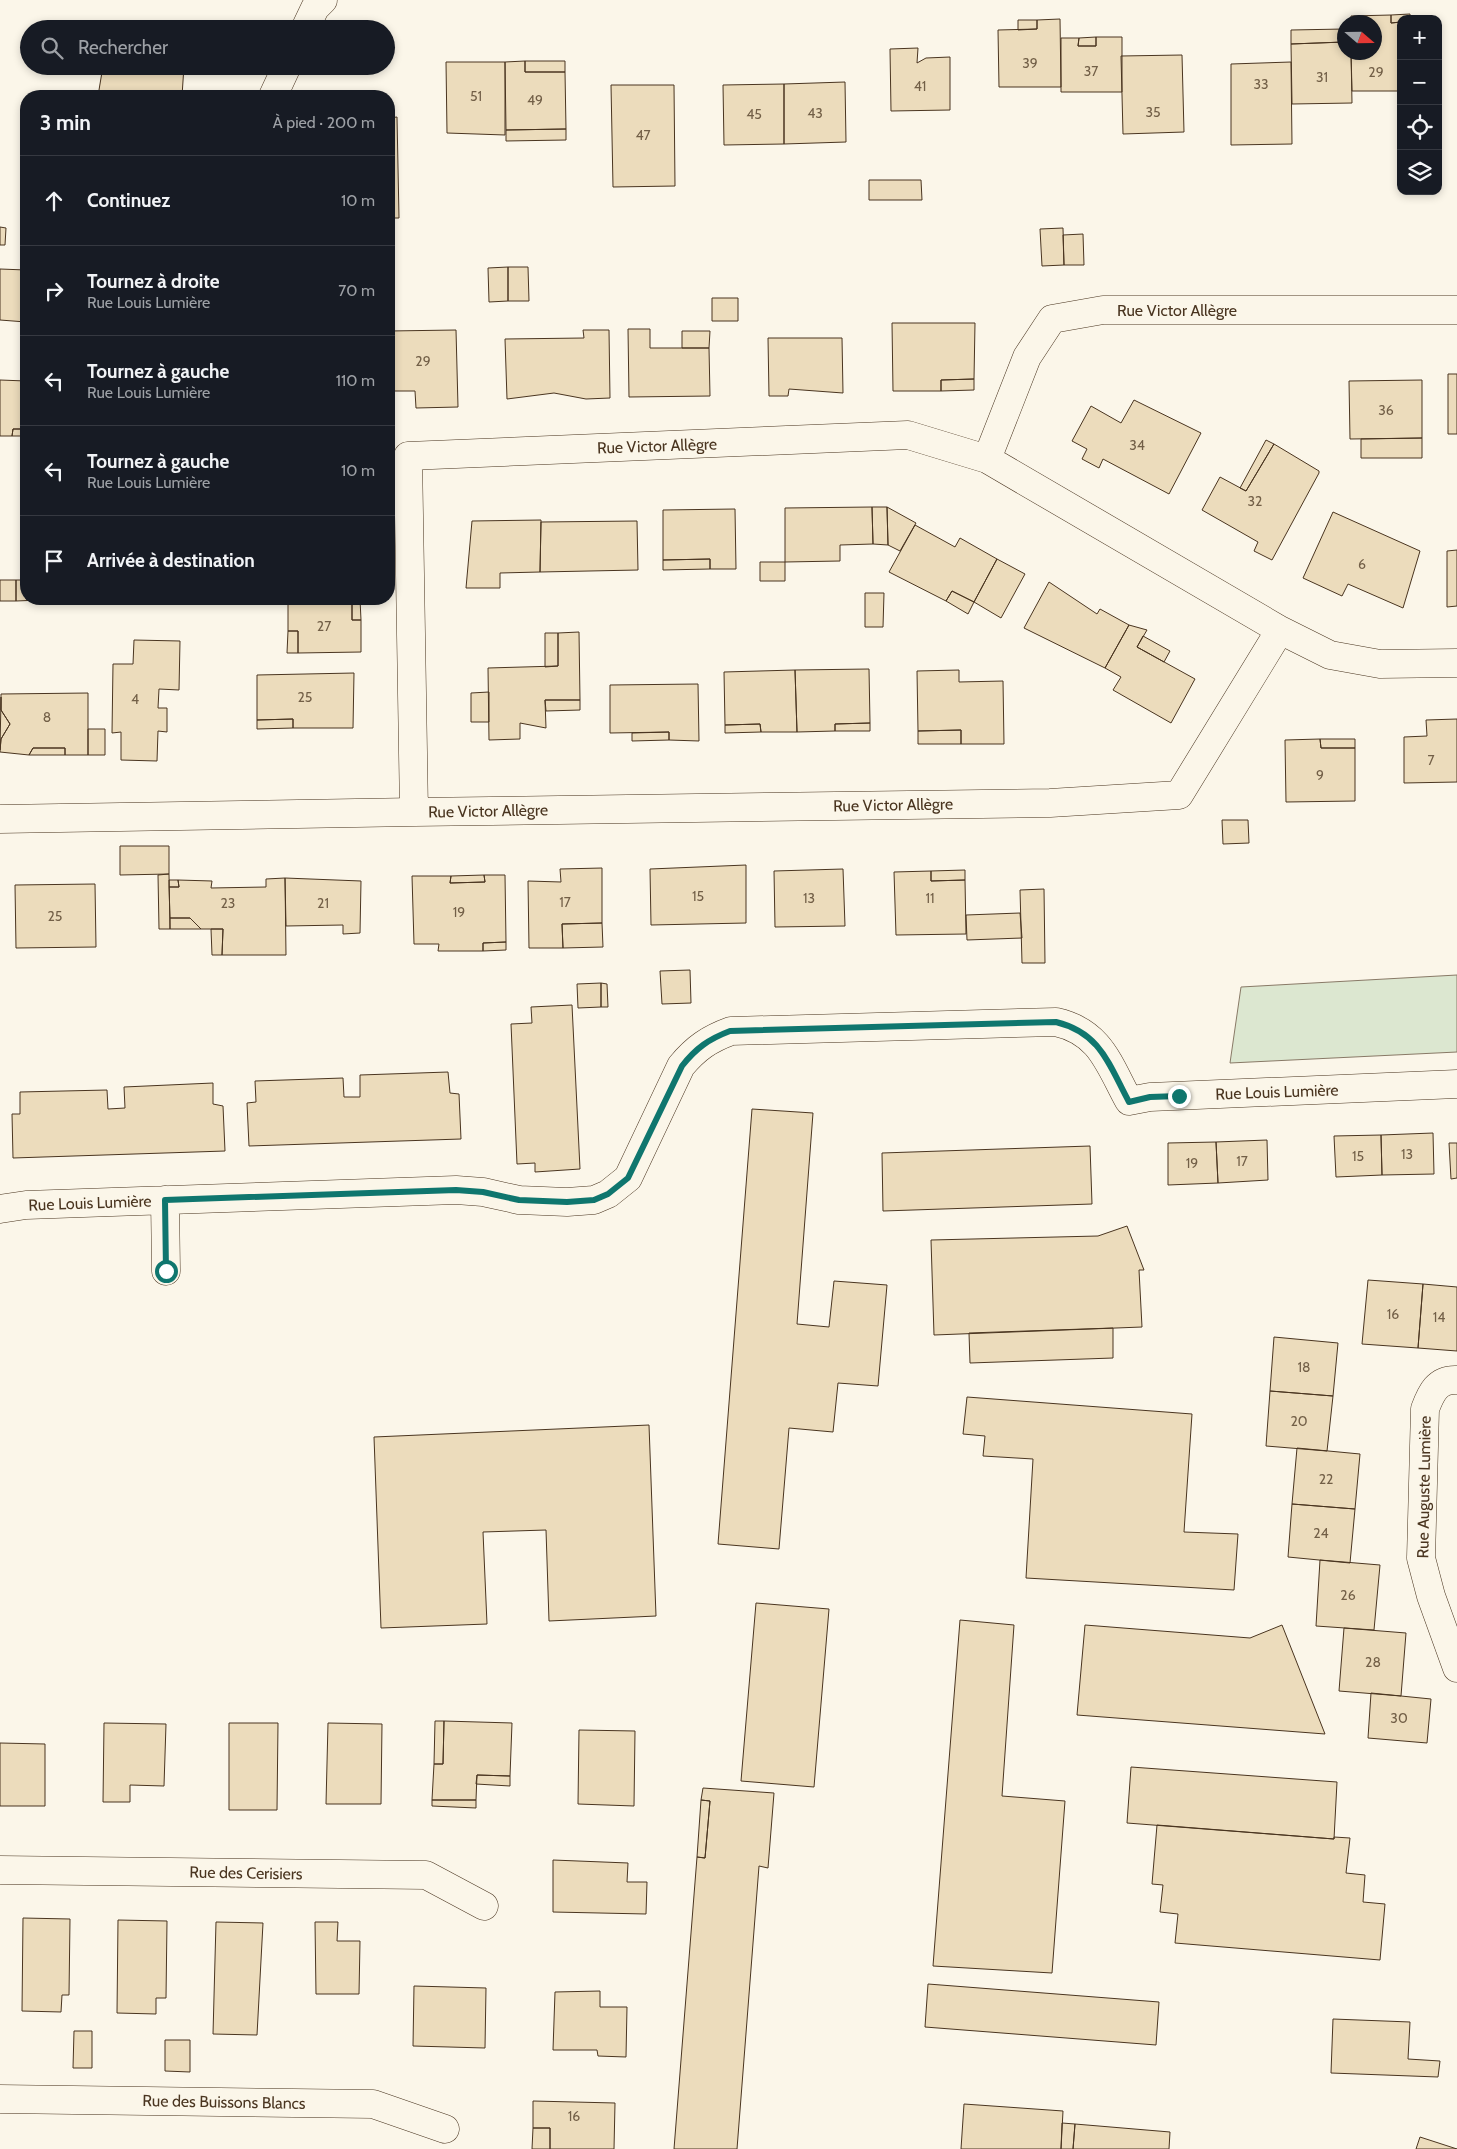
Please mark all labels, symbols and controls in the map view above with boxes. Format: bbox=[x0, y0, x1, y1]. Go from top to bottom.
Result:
north arrow bbox=[1337, 15, 1382, 60]
map controls bbox=[1397, 15, 1442, 195]
button: + bbox=[1397, 15, 1442, 60]
search box bbox=[20, 20, 395, 75]
icon: search bbox=[38, 34, 66, 62]
text: Rechercher bbox=[78, 36, 168, 59]
house number: 39 bbox=[1022, 54, 1038, 72]
button: − bbox=[1397, 60, 1442, 105]
house number: 37 bbox=[1084, 62, 1098, 80]
house number: 29 bbox=[1368, 63, 1384, 81]
house number: 31 bbox=[1316, 68, 1328, 86]
house number: 33 bbox=[1253, 75, 1269, 93]
house number: 41 bbox=[914, 77, 926, 95]
house number: 51 bbox=[470, 87, 482, 105]
house number: 49 bbox=[527, 91, 543, 109]
house number: 35 bbox=[1145, 103, 1161, 121]
house number: 43 bbox=[807, 104, 823, 122]
house number: 45 bbox=[746, 105, 762, 123]
button: locate bbox=[1397, 105, 1442, 150]
text: 3 min bbox=[40, 110, 91, 135]
text: À pied · 200 m bbox=[273, 113, 375, 132]
house number: 47 bbox=[635, 126, 651, 144]
button: layers bbox=[1397, 150, 1442, 195]
icon: ahead bbox=[40, 187, 68, 215]
text: Continuez bbox=[87, 189, 170, 212]
text: 10 m bbox=[341, 191, 375, 210]
text: Tournez à droite bbox=[87, 270, 220, 293]
icon: right bbox=[40, 277, 68, 305]
text: 70 m bbox=[338, 281, 375, 300]
text: Rue Louis Lumière bbox=[87, 293, 210, 312]
street label: Rue Victor Allègre bbox=[1117, 301, 1237, 320]
house number: 29 bbox=[415, 352, 431, 370]
text: Tournez à gauche bbox=[87, 360, 229, 383]
icon: left bbox=[40, 367, 68, 395]
text: 110 m bbox=[336, 371, 375, 390]
text: Rue Louis Lumière bbox=[87, 383, 210, 402]
house number: 36 bbox=[1378, 401, 1394, 419]
street label: Rue Victor Allègre bbox=[597, 434, 717, 458]
house number: 34 bbox=[1129, 436, 1145, 454]
text: Tournez à gauche bbox=[87, 450, 229, 473]
icon: left bbox=[40, 457, 68, 485]
text: 10 m bbox=[341, 461, 375, 480]
text: Rue Louis Lumière bbox=[87, 473, 210, 492]
house number: 32 bbox=[1248, 492, 1262, 510]
icon: arrive bbox=[40, 547, 68, 575]
text: Arrivée à destination bbox=[87, 549, 255, 572]
house number: 6 bbox=[1358, 555, 1366, 573]
house number: 27 bbox=[317, 617, 331, 635]
house number: 25 bbox=[298, 688, 312, 706]
house number: 4 bbox=[131, 690, 139, 708]
house number: 8 bbox=[43, 708, 51, 726]
house number: 7 bbox=[1427, 751, 1435, 769]
house number: 9 bbox=[1316, 766, 1324, 784]
street label: Rue Victor Allègre bbox=[833, 794, 953, 816]
street label: Rue Victor Allègre bbox=[428, 800, 548, 822]
house number: 15 bbox=[692, 887, 704, 905]
house number: 13 bbox=[803, 889, 815, 907]
house number: 11 bbox=[925, 889, 935, 907]
house number: 17 bbox=[559, 893, 571, 911]
house number: 23 bbox=[221, 894, 235, 912]
house number: 21 bbox=[317, 894, 329, 912]
house number: 19 bbox=[453, 903, 465, 921]
house number: 25 bbox=[48, 907, 62, 925]
street label: Rue Louis Lumière bbox=[1215, 1080, 1339, 1104]
route end bbox=[1168, 1085, 1191, 1108]
house number: 13 bbox=[1401, 1145, 1413, 1163]
house number: 15 bbox=[1352, 1147, 1364, 1165]
house number: 17 bbox=[1236, 1152, 1248, 1170]
house number: 19 bbox=[1186, 1154, 1198, 1172]
street label: Rue Louis Lumière bbox=[28, 1191, 152, 1215]
route start bbox=[155, 1260, 178, 1283]
house number: 16 bbox=[1387, 1305, 1399, 1323]
house number: 14 bbox=[1433, 1308, 1445, 1326]
house number: 18 bbox=[1297, 1358, 1311, 1376]
house number: 20 bbox=[1290, 1412, 1308, 1430]
street label: Rue Auguste Lumière bbox=[1413, 1415, 1435, 1559]
house number: 22 bbox=[1319, 1470, 1333, 1488]
house number: 24 bbox=[1313, 1524, 1329, 1542]
house number: 26 bbox=[1340, 1586, 1356, 1604]
house number: 28 bbox=[1365, 1653, 1381, 1671]
house number: 30 bbox=[1390, 1709, 1408, 1727]
street label: Rue des Cerisiers bbox=[189, 1863, 303, 1883]
street label: Rue des Buissons Blancs bbox=[142, 2091, 306, 2113]
house number: 16 bbox=[568, 2107, 580, 2125]

